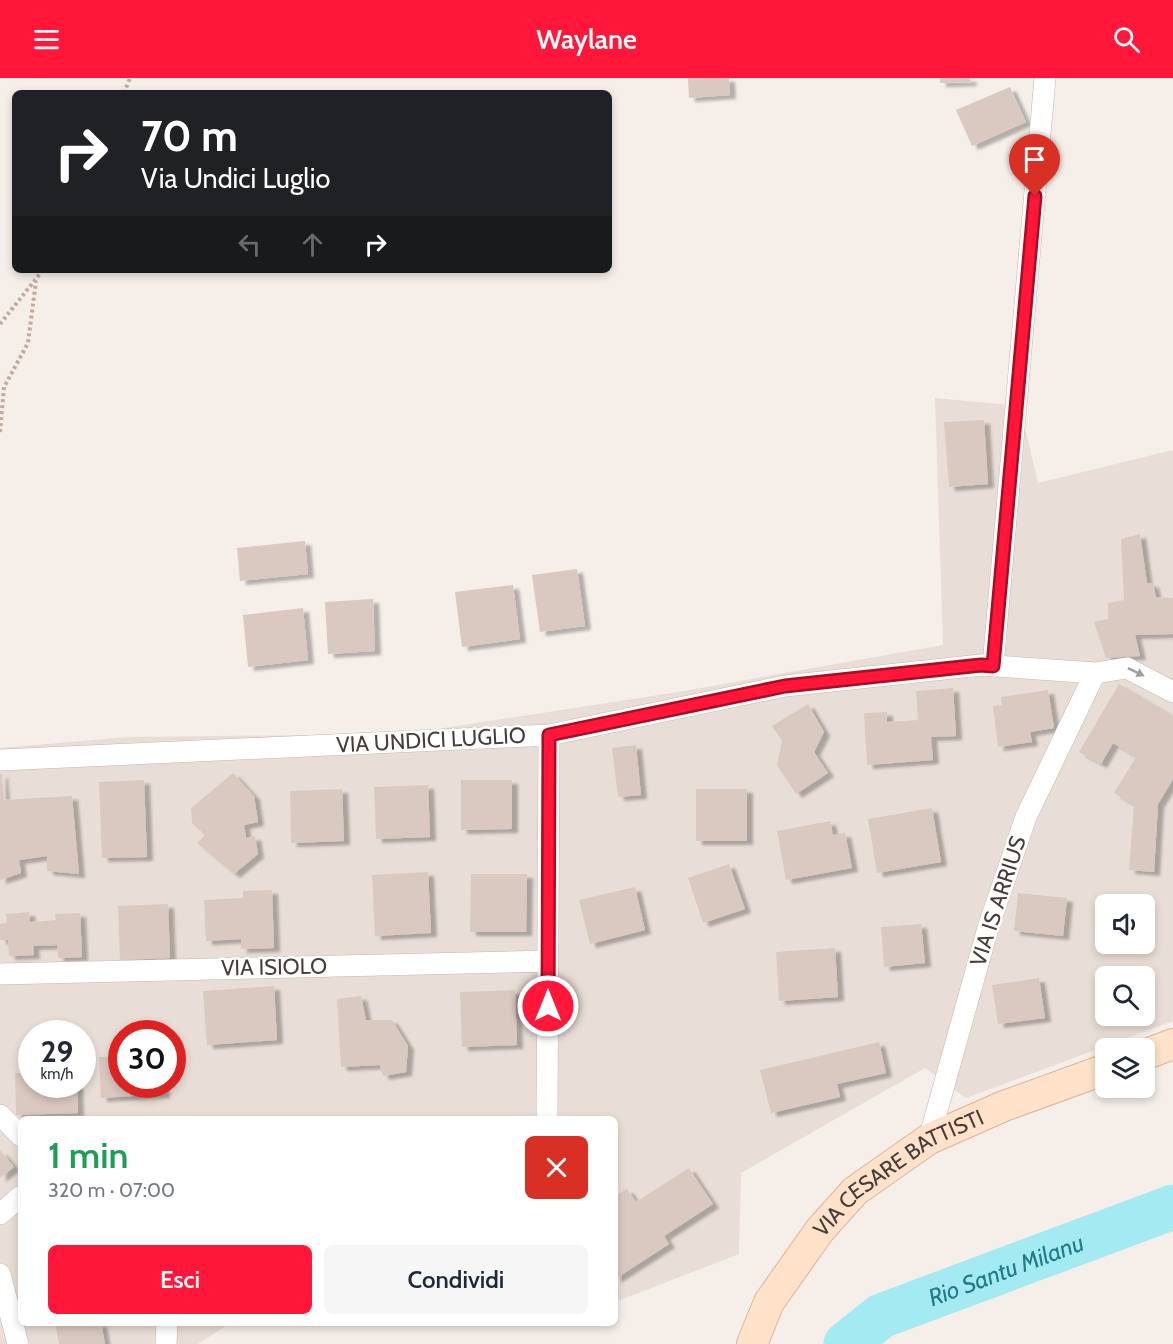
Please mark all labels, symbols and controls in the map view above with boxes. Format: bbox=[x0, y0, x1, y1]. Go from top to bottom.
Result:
icon: menu bbox=[30, 23, 63, 56]
text: Waylane bbox=[536, 23, 637, 56]
icon: search bbox=[1110, 23, 1143, 56]
text: 70 m bbox=[141, 110, 238, 162]
icon: right bbox=[42, 114, 120, 192]
pin bbox=[1009, 134, 1060, 196]
icon: arrive bbox=[1018, 143, 1051, 176]
text: Via Undici Luglio bbox=[141, 162, 330, 195]
icon: left bbox=[233, 228, 266, 261]
icon: ahead bbox=[296, 228, 329, 261]
icon: right bbox=[359, 228, 392, 261]
one-way arrow bbox=[1127, 668, 1144, 677]
street label: VIA UNDICI LUGLIO bbox=[336, 722, 526, 758]
street label: VIA IS ARRIUS bbox=[964, 832, 1032, 970]
map controls bbox=[1095, 894, 1155, 1098]
button: sound bbox=[1095, 894, 1155, 954]
street label: VIA ISIOLO bbox=[221, 953, 327, 981]
button: search bbox=[1095, 966, 1155, 1026]
position arrow bbox=[516, 974, 580, 1038]
speed limit sign: 30 bbox=[108, 1020, 186, 1098]
text: 29 bbox=[41, 1033, 73, 1070]
button: layers bbox=[1095, 1038, 1155, 1098]
text: km/h bbox=[41, 1065, 73, 1083]
street label: VIA CESARE BATTISTI bbox=[807, 1103, 988, 1242]
text: 1 min bbox=[48, 1133, 128, 1177]
button: close bbox=[525, 1136, 588, 1199]
text: 320 m · 07:00 bbox=[48, 1178, 175, 1202]
water label: Rio Santu Milanu bbox=[924, 1227, 1088, 1312]
button: Esci bbox=[48, 1245, 312, 1314]
button: Condividi bbox=[324, 1245, 588, 1314]

